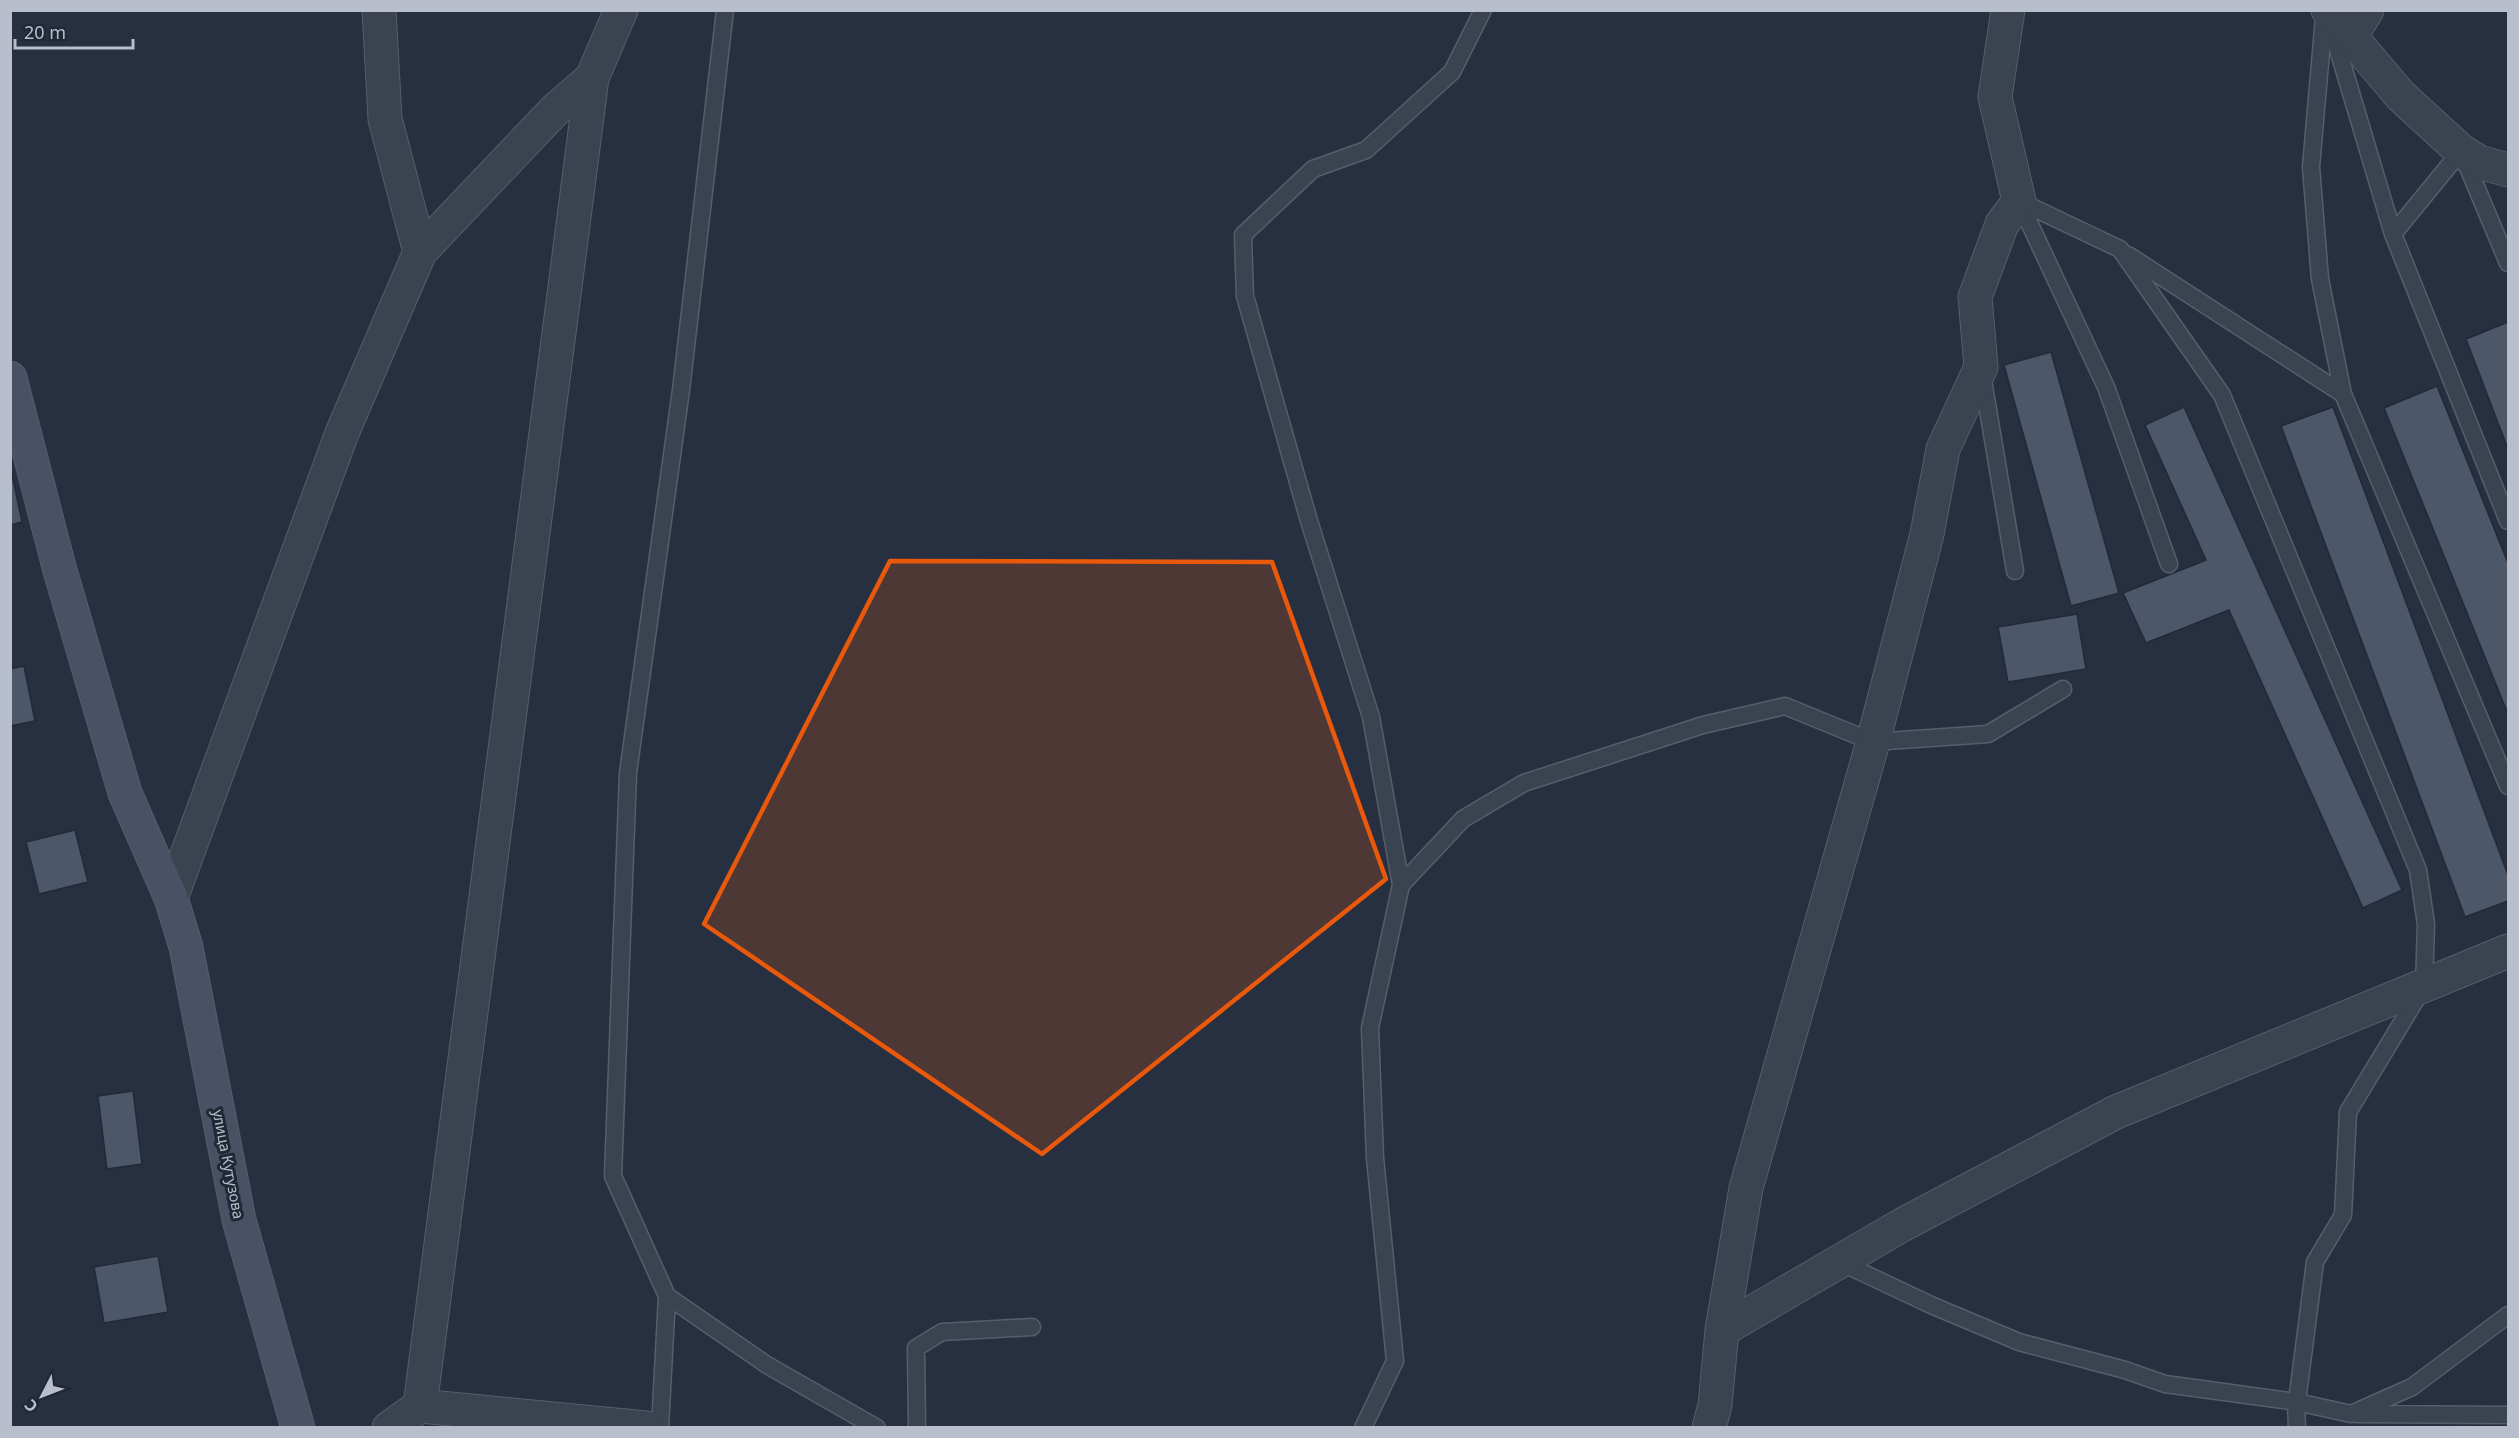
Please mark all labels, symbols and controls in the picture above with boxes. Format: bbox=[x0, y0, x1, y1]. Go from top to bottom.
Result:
scale bar bbox=[15, 12, 134, 50]
text: 20 m bbox=[24, 20, 66, 44]
street label: улица Кутузова bbox=[209, 1108, 249, 1220]
north arrow bbox=[12, 1366, 72, 1426]
text: С bbox=[19, 1395, 42, 1417]

